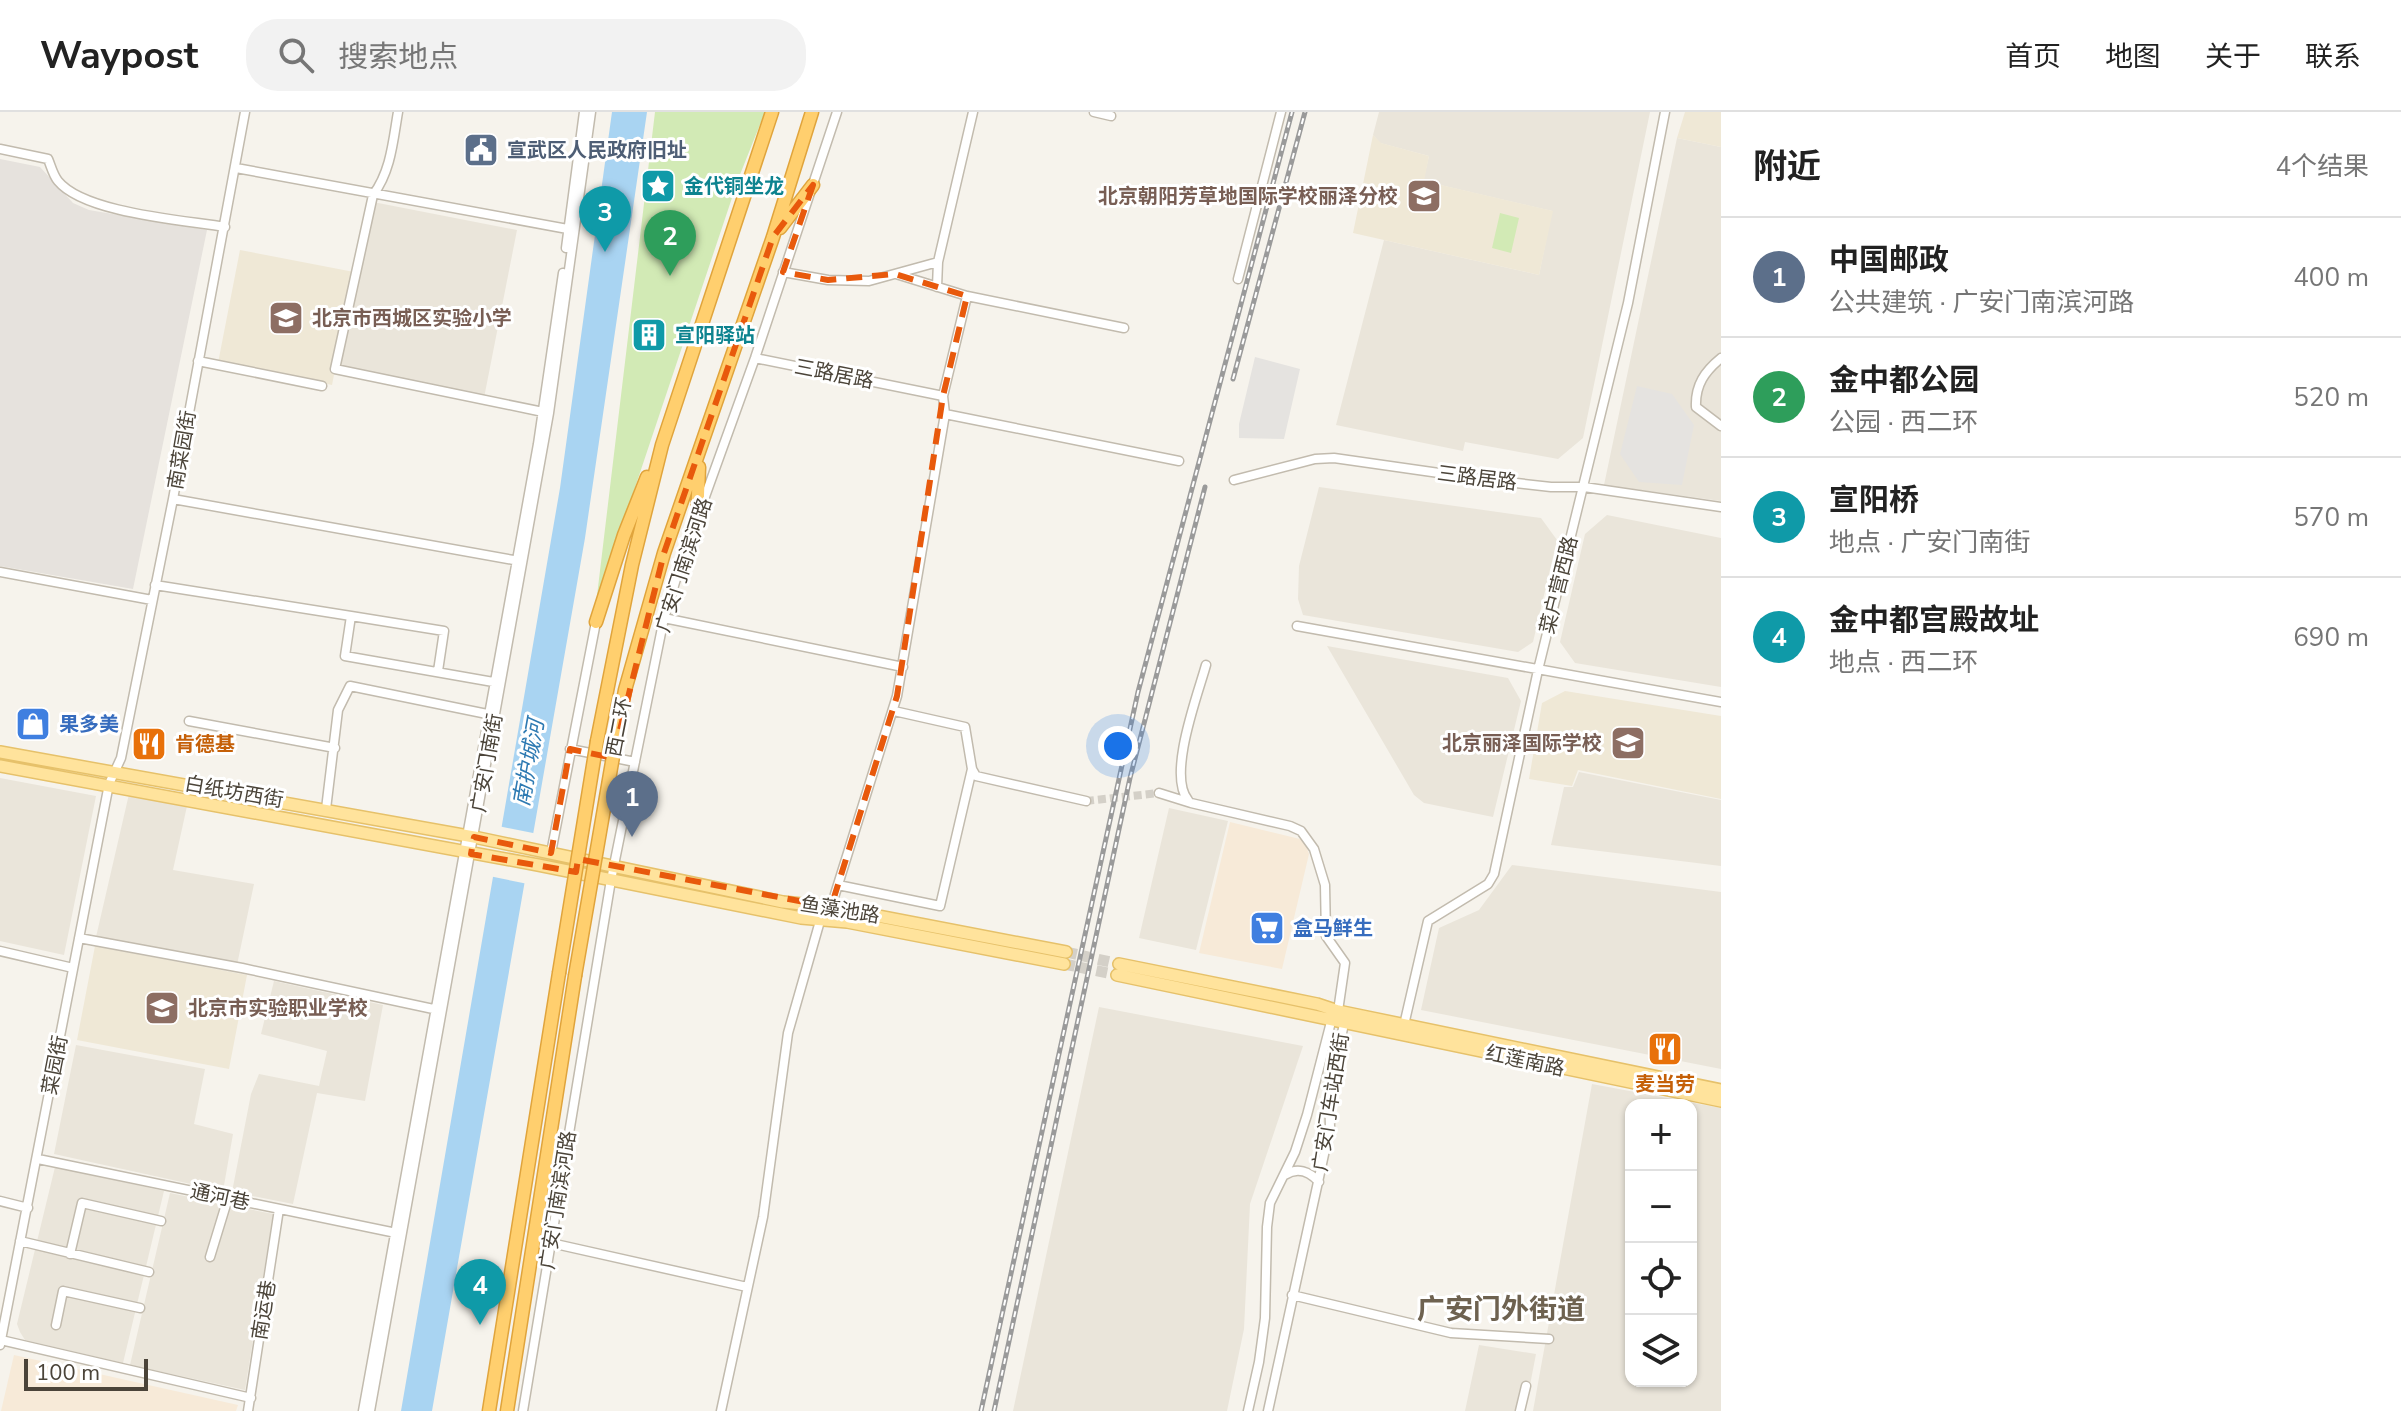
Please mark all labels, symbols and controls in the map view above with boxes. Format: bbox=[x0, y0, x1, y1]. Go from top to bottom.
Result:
search box bbox=[246, 19, 806, 91]
text: Waypost bbox=[40, 30, 198, 81]
icon: search bbox=[274, 33, 318, 77]
text: 搜索地点 bbox=[338, 37, 458, 78]
text: 首页 bbox=[2005, 38, 2061, 76]
text: 地图 bbox=[2105, 38, 2161, 76]
text: 关于 bbox=[2205, 38, 2261, 76]
text: 联系 bbox=[2305, 38, 2361, 76]
public building icon: 宣武区人民政府旧址 bbox=[462, 131, 500, 169]
place label: 宣武区人民政府旧址 bbox=[507, 137, 687, 164]
text: 附近 bbox=[1753, 144, 1821, 190]
text: 4个结果 bbox=[2275, 149, 2369, 184]
place icon: 金代铜坐龙 bbox=[639, 167, 677, 205]
place label: 金代铜坐龙 bbox=[684, 173, 784, 200]
school or university icon: 北京朝阳芳草地国际学校丽泽分校 bbox=[1405, 177, 1443, 215]
place label: 北京朝阳芳草地国际学校丽泽分校 bbox=[1098, 183, 1398, 210]
pin: 3 bbox=[579, 186, 631, 252]
pin: 2 bbox=[644, 210, 696, 276]
text: 中国邮政 bbox=[1829, 240, 1949, 281]
text: 1 bbox=[1771, 260, 1787, 295]
text: 400 m bbox=[2293, 260, 2369, 295]
text: 公共建筑 · 广安门南滨河路 bbox=[1829, 285, 2134, 320]
school or university icon: 北京市西城区实验小学 bbox=[267, 299, 305, 337]
place label: 北京市西城区实验小学 bbox=[312, 305, 512, 332]
building icon: 宣阳驿站 bbox=[630, 316, 668, 354]
place label: 宣阳驿站 bbox=[675, 322, 755, 349]
street label: 三路居路 bbox=[792, 353, 876, 395]
text: 金中都公园 bbox=[1829, 360, 1979, 401]
text: 2 bbox=[1771, 380, 1787, 415]
text: 520 m bbox=[2293, 380, 2369, 415]
text: 公园 · 西二环 bbox=[1829, 405, 1978, 440]
street label: 南菜园街 bbox=[162, 408, 202, 492]
street label: 三路居路 bbox=[1436, 460, 1518, 496]
text: 宣阳桥 bbox=[1829, 480, 1919, 521]
street label: 广安门南滨河路 bbox=[650, 494, 718, 636]
text: 3 bbox=[1771, 500, 1787, 535]
text: 570 m bbox=[2293, 500, 2369, 535]
text: 地点 · 广安门南街 bbox=[1829, 525, 2030, 560]
street label: 菜户营西路 bbox=[1534, 533, 1584, 637]
text: 金中都宫殿故址 bbox=[1829, 600, 2039, 641]
text: 4 bbox=[1771, 620, 1787, 655]
text: 690 m bbox=[2293, 620, 2369, 655]
text: 地点 · 西二环 bbox=[1829, 645, 1978, 680]
street label: 西二环 bbox=[600, 695, 638, 759]
shop icon: 果多美 bbox=[14, 705, 52, 743]
place label: 果多美 bbox=[59, 711, 119, 738]
street label: 广安门南街 bbox=[465, 711, 509, 815]
water label: 南护城河 bbox=[507, 713, 552, 809]
school or university icon: 北京丽泽国际学校 bbox=[1609, 724, 1647, 762]
restaurant icon: 肯德基 bbox=[130, 725, 168, 763]
your location bbox=[1098, 726, 1138, 766]
place label: 北京丽泽国际学校 bbox=[1442, 730, 1602, 757]
place label: 肯德基 bbox=[175, 731, 235, 758]
street label: 白纸坊西街 bbox=[182, 770, 286, 814]
pin: 1 bbox=[606, 771, 658, 837]
street label: 鱼藻池路 bbox=[798, 890, 882, 930]
supermarket icon: 盒马鲜生 bbox=[1248, 909, 1286, 947]
place label: 盒马鲜生 bbox=[1293, 915, 1373, 942]
school or university icon: 北京市实验职业学校 bbox=[143, 989, 181, 1027]
place label: 北京市实验职业学校 bbox=[188, 995, 368, 1022]
restaurant icon: 麦当劳 bbox=[1646, 1030, 1684, 1068]
street label: 广安门车站西街 bbox=[1307, 1031, 1355, 1173]
street label: 菜园街 bbox=[36, 1033, 74, 1097]
street label: 红莲南路 bbox=[1483, 1039, 1567, 1083]
place label: 麦当劳 bbox=[1635, 1071, 1695, 1098]
map controls bbox=[1625, 1099, 1697, 1387]
button: + bbox=[1625, 1099, 1697, 1171]
street label: 广安门南滨河路 bbox=[534, 1129, 582, 1271]
button: − bbox=[1625, 1171, 1697, 1243]
street label: 通河巷 bbox=[188, 1178, 252, 1216]
button: locate bbox=[1625, 1243, 1697, 1315]
pin: 4 bbox=[454, 1259, 506, 1325]
street label: 南运巷 bbox=[246, 1278, 282, 1342]
district label: 广安门外街道 bbox=[1417, 1291, 1585, 1329]
button: layers bbox=[1625, 1315, 1697, 1387]
scale bar bbox=[24, 1355, 148, 1391]
text: 100 m bbox=[36, 1358, 100, 1388]

